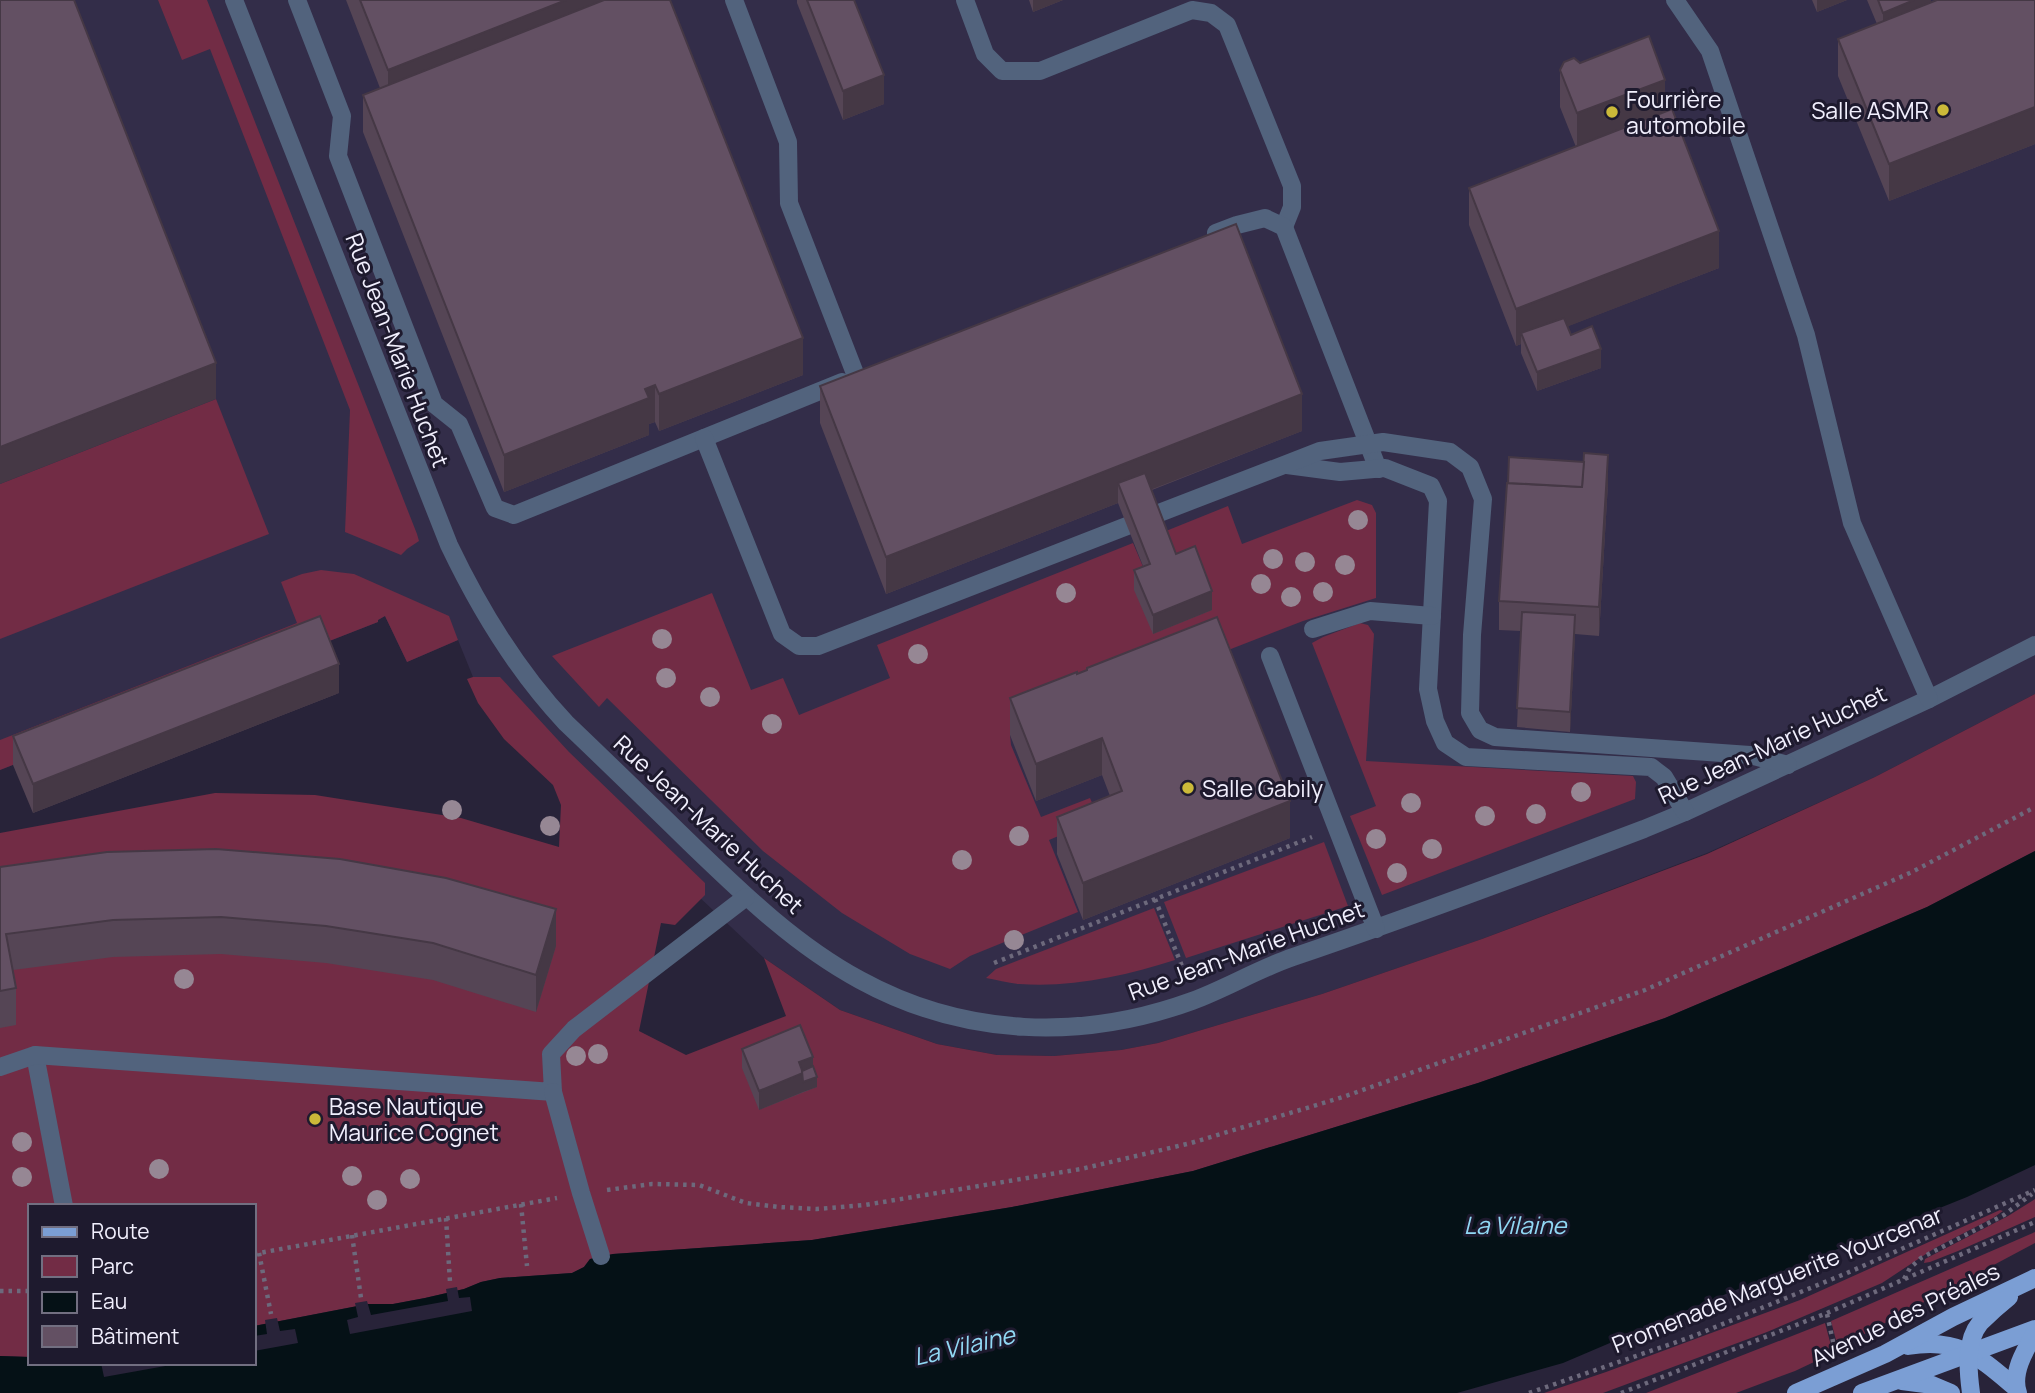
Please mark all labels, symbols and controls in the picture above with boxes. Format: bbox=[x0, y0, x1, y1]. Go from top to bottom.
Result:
place label: Fourrière automobile bbox=[1626, 83, 1746, 141]
place label: Salle ASMR bbox=[1811, 94, 1929, 126]
marker: Salle ASMR bbox=[1935, 102, 1951, 118]
marker: Fourrière automobile bbox=[1604, 104, 1620, 120]
street label: Rue Jean-Marie Huchet bbox=[339, 228, 457, 472]
street label: Rue Jean-Marie Huchet bbox=[1653, 677, 1891, 811]
street label: Rue Jean-Marie Huchet bbox=[607, 728, 811, 920]
place label: Salle Gabily bbox=[1202, 772, 1323, 804]
marker: Salle Gabily bbox=[1180, 780, 1196, 796]
street label: Rue Jean-Marie Huchet bbox=[1124, 892, 1368, 1008]
place label: Base Nautique Maurice Cognet bbox=[329, 1090, 499, 1148]
marker: Base Nautique Maurice Cognet bbox=[307, 1111, 323, 1127]
street label: Promenade Marguerite Yourcenar bbox=[1607, 1198, 1947, 1360]
legend bbox=[28, 1204, 256, 1365]
water label: La Vilaine bbox=[1464, 1208, 1568, 1241]
text: Route bbox=[91, 1217, 149, 1245]
text: Parc bbox=[91, 1252, 134, 1280]
street label: Avenue des Préales bbox=[1805, 1254, 2005, 1374]
text: Eau bbox=[91, 1287, 127, 1315]
water label: La Vilaine bbox=[910, 1317, 1020, 1373]
text: Bâtiment bbox=[91, 1322, 179, 1350]

